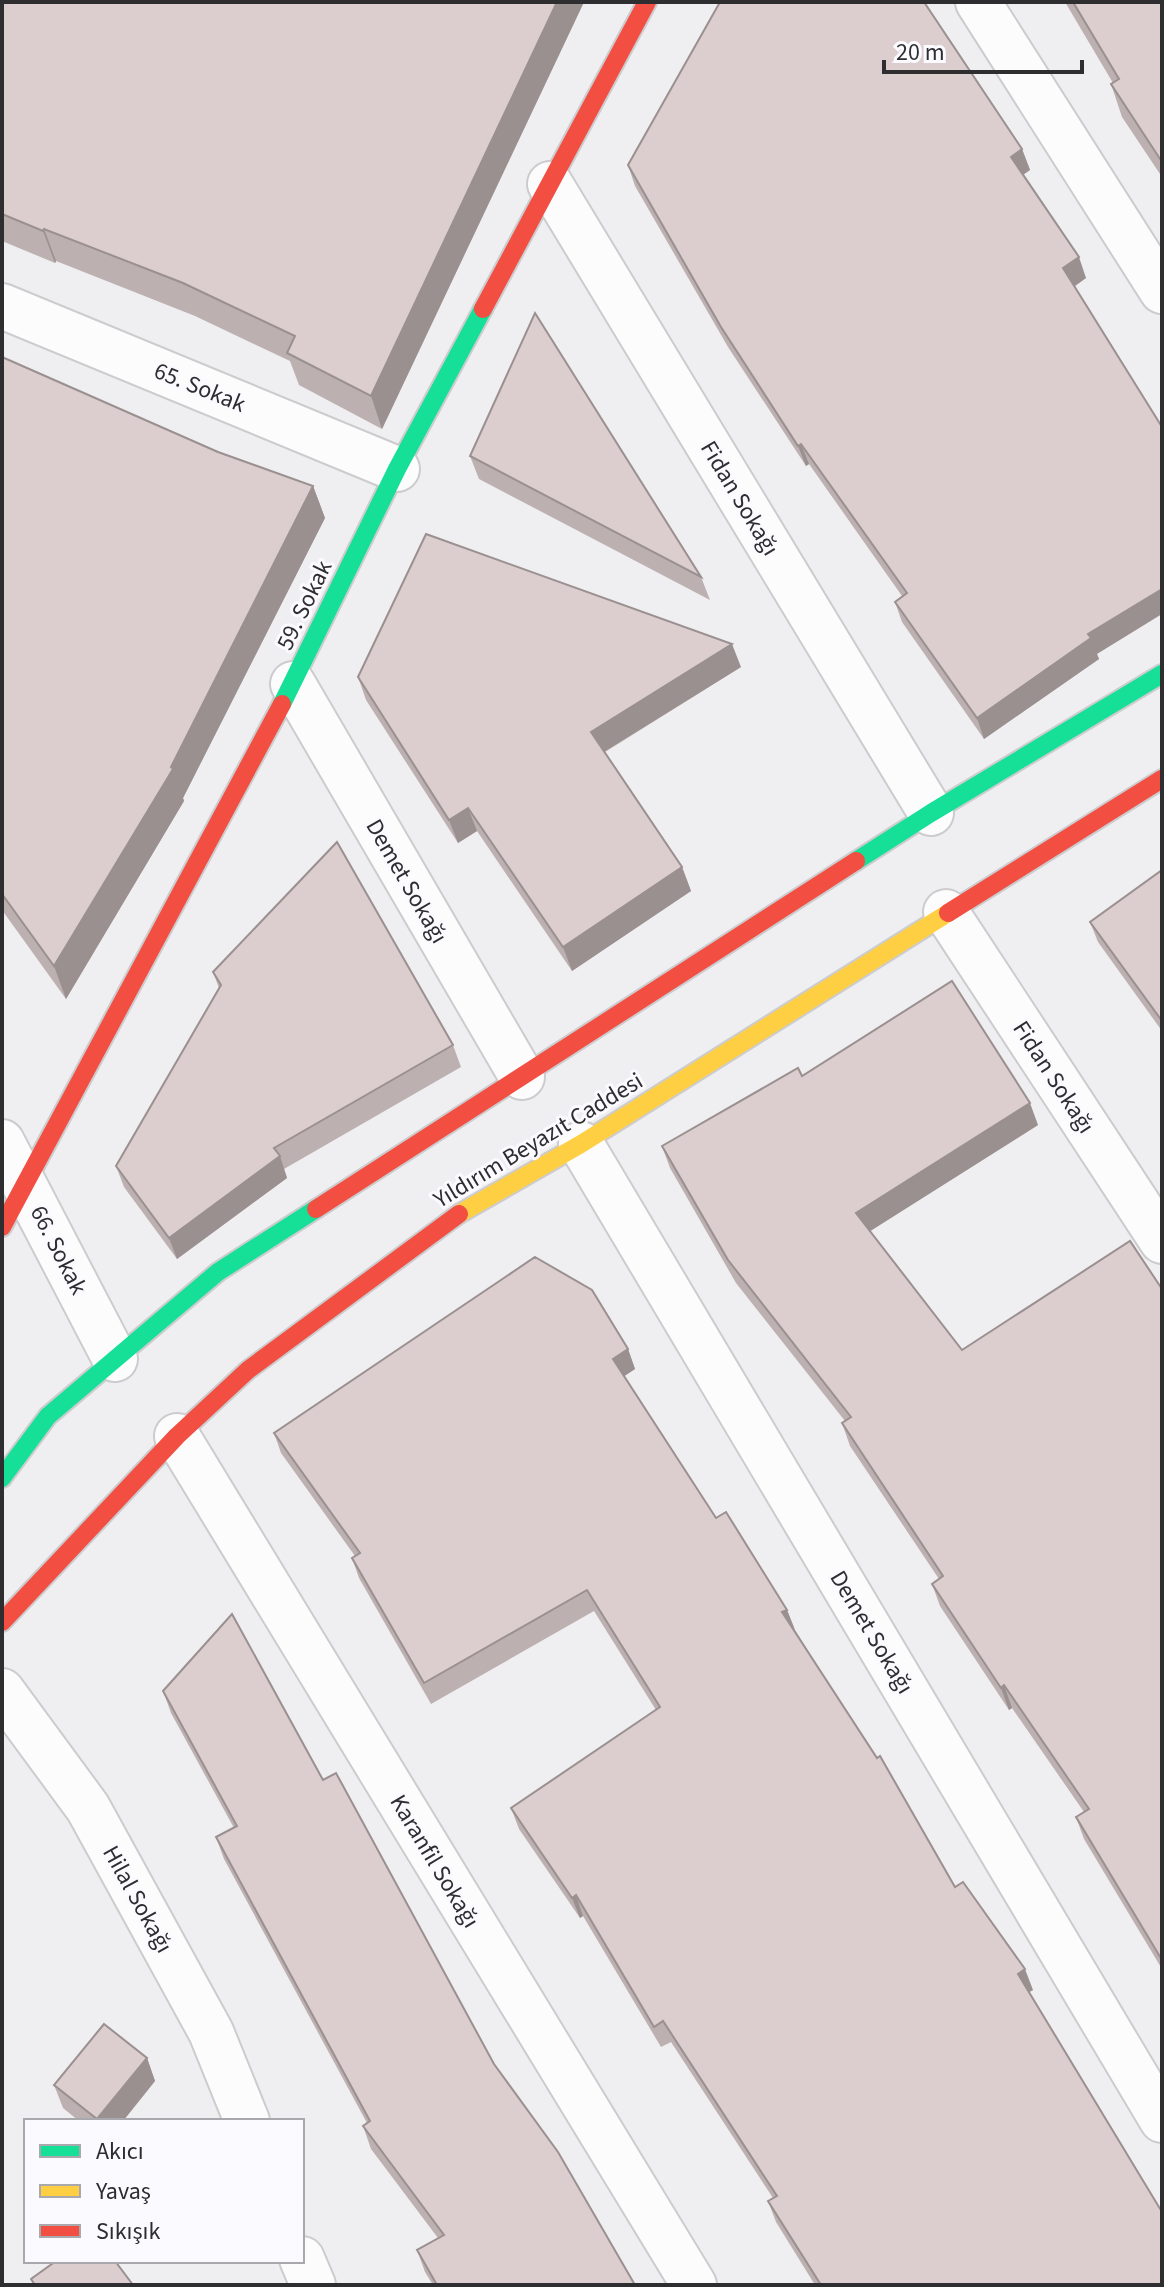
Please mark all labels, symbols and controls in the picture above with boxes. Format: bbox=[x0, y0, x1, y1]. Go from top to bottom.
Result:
scale bar bbox=[884, 24, 1082, 74]
text: 20 m bbox=[896, 35, 945, 70]
street label: 65. Sokak bbox=[149, 353, 251, 422]
street label: Fidan Sokağı bbox=[691, 434, 788, 562]
street label: 59. Sokak bbox=[268, 554, 341, 656]
street label: Demet Sokağı bbox=[357, 812, 456, 950]
street label: Fidan Sokağı bbox=[1004, 1014, 1103, 1141]
street label: Yıldırım Beyazıt Caddesi bbox=[426, 1064, 650, 1217]
street label: 66. Sokak bbox=[21, 1199, 96, 1301]
street label: Demet Sokağı bbox=[821, 1564, 922, 1701]
street label: Karanfil Sokağı bbox=[381, 1788, 488, 1935]
street label: Hilal Sokağı bbox=[94, 1839, 182, 1959]
legend bbox=[24, 2119, 304, 2263]
text: Akıcı bbox=[96, 2134, 144, 2169]
text: Yavaş bbox=[95, 2174, 151, 2209]
text: Sıkışık bbox=[96, 2214, 161, 2249]

